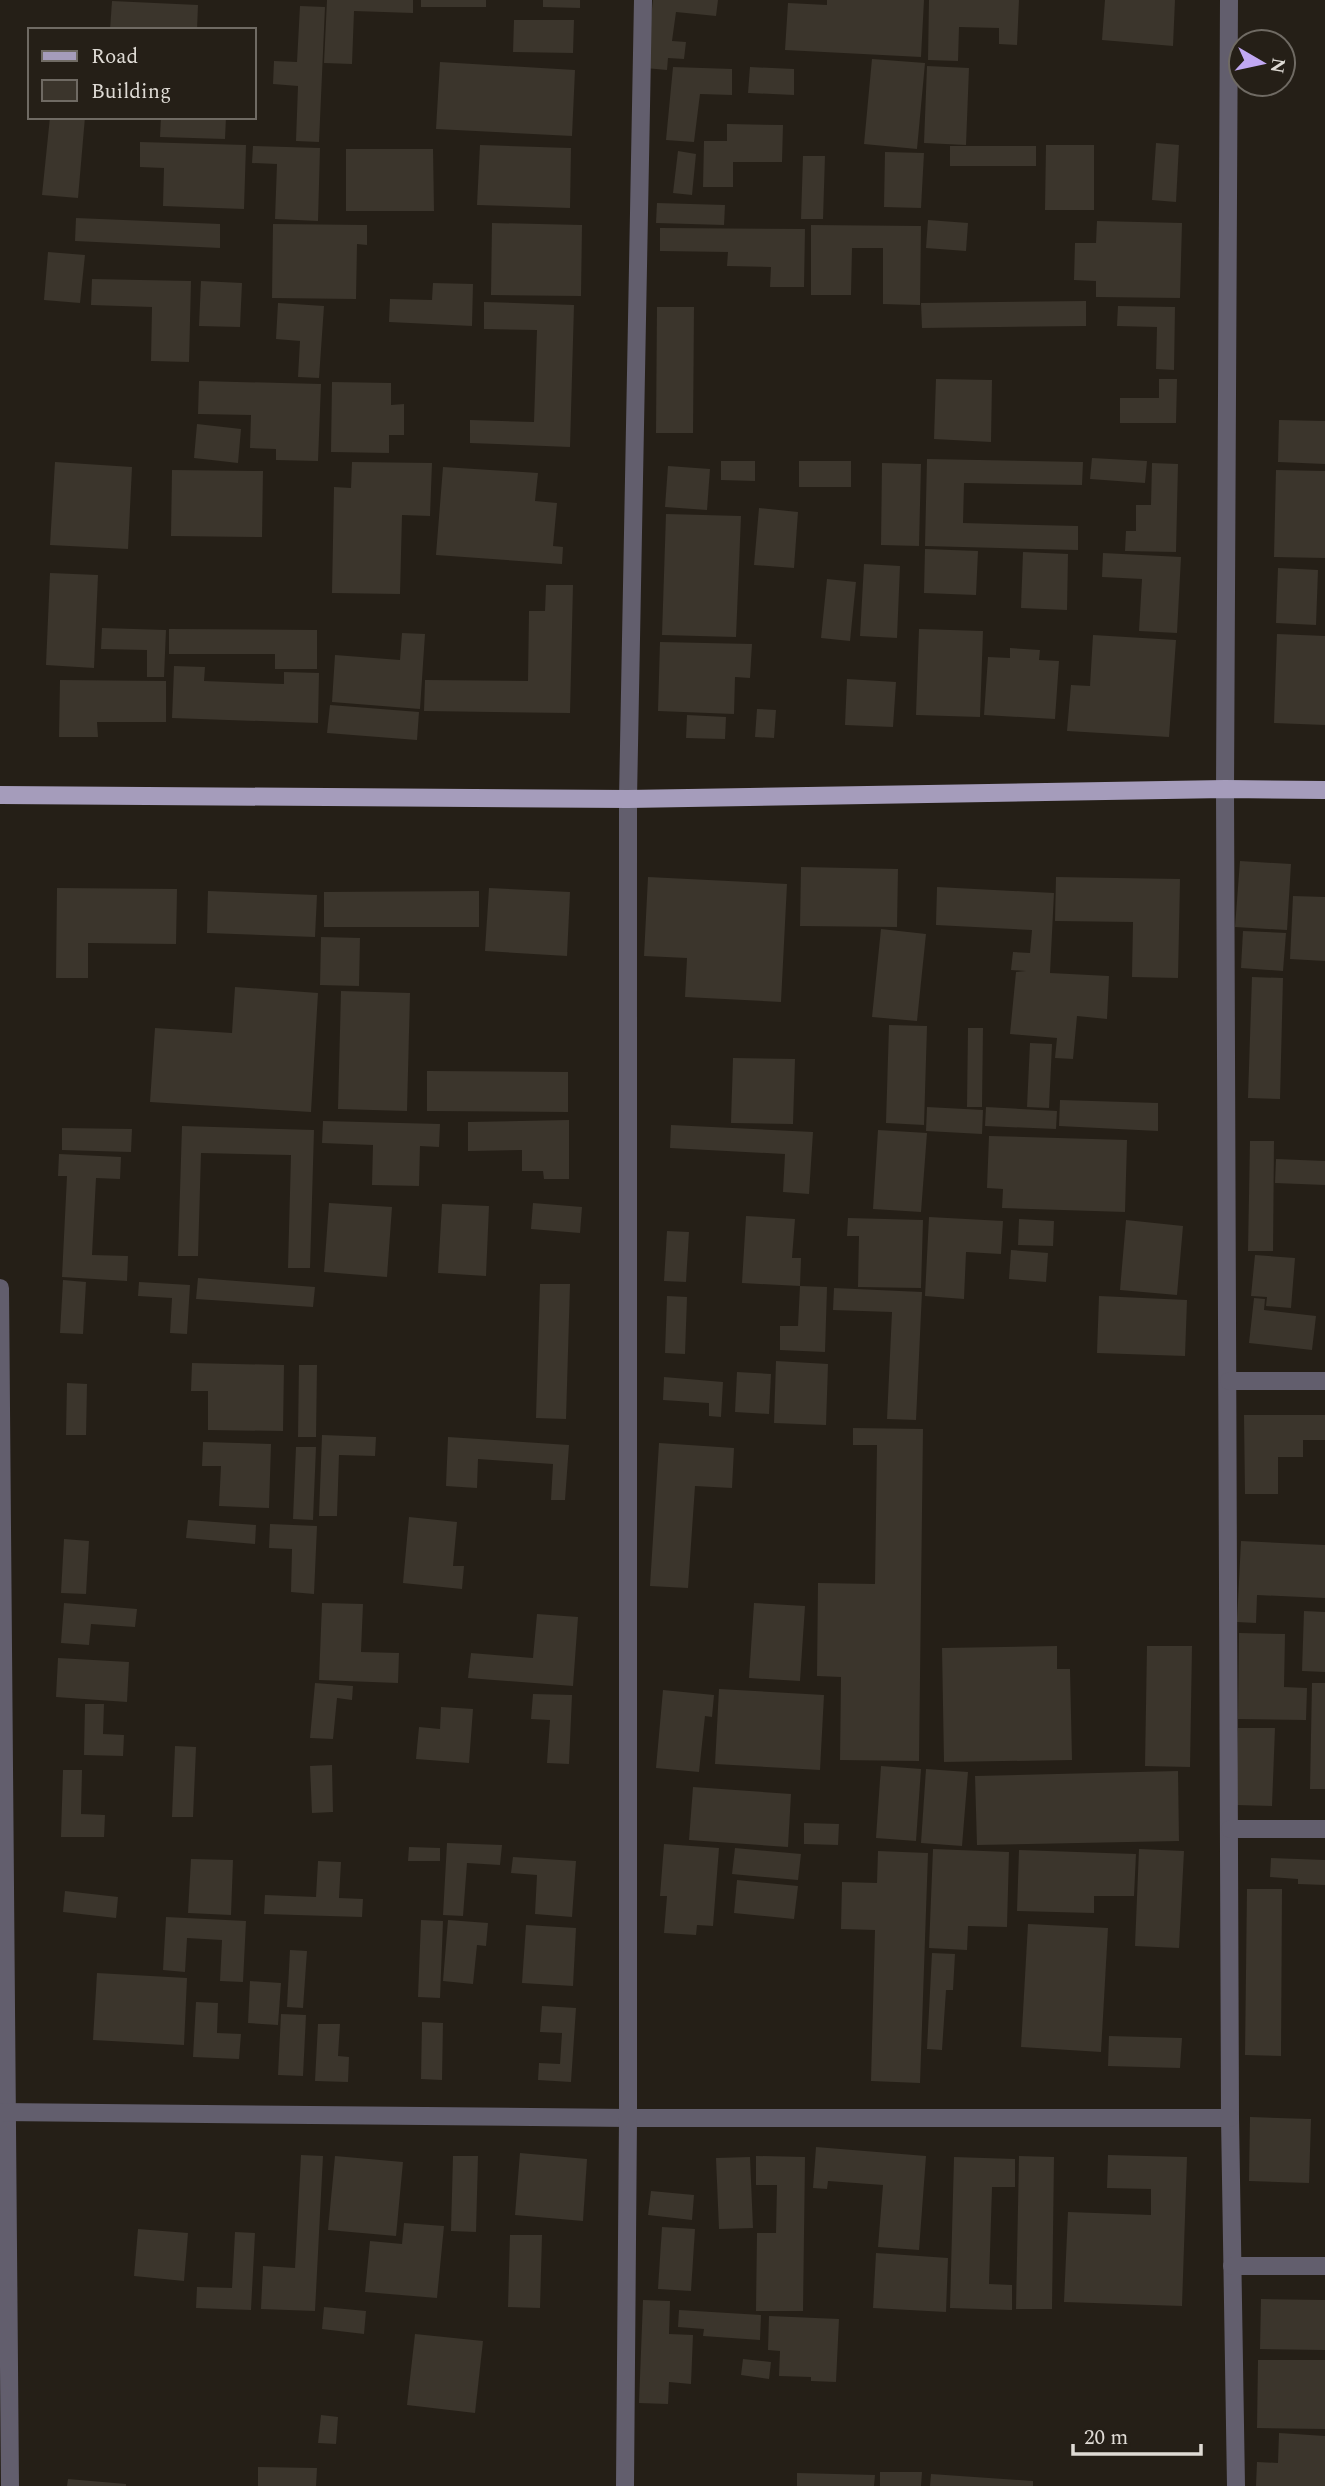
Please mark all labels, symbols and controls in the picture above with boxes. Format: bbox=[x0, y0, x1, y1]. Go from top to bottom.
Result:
legend bbox=[28, 28, 256, 119]
north arrow bbox=[1227, 28, 1297, 98]
text: Road bbox=[91, 41, 138, 73]
text: N bbox=[1262, 55, 1293, 75]
text: Building bbox=[91, 76, 171, 108]
scale bar bbox=[1073, 2412, 1201, 2456]
text: 20 m bbox=[1084, 2422, 1128, 2454]

